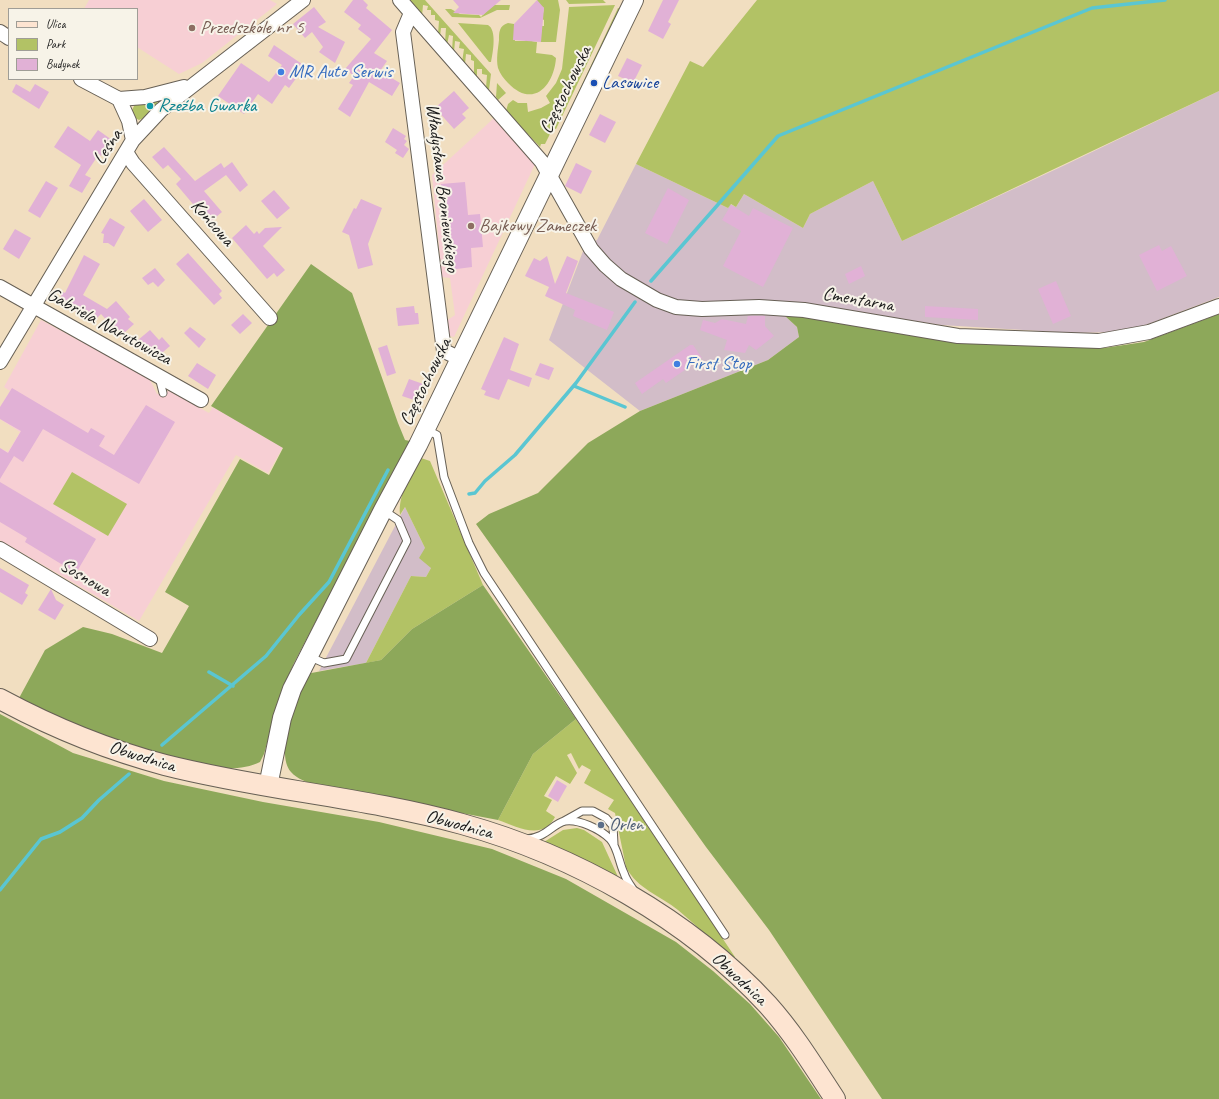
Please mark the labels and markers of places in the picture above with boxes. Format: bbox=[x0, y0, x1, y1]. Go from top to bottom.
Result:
place label: Przedszkole nr 5 bbox=[200, 17, 304, 39]
marker: Przedszkole nr 5 bbox=[187, 23, 197, 33]
place label: MR Auto Serwis bbox=[289, 61, 392, 83]
marker: MR Auto Serwis bbox=[276, 67, 286, 77]
place label: Lasowice bbox=[602, 72, 658, 94]
marker: Lasowice bbox=[589, 78, 599, 88]
place label: Rzeźba Gwarka bbox=[158, 95, 256, 117]
marker: Rzeźba Gwarka bbox=[145, 101, 155, 111]
place label: Bajkowy Zameczek bbox=[479, 215, 596, 237]
marker: Bajkowy Zameczek bbox=[466, 221, 476, 231]
place label: First Stop bbox=[685, 353, 751, 375]
marker: First Stop bbox=[672, 359, 682, 369]
place label: Orlen bbox=[609, 814, 643, 836]
marker: Orlen bbox=[596, 820, 606, 830]

